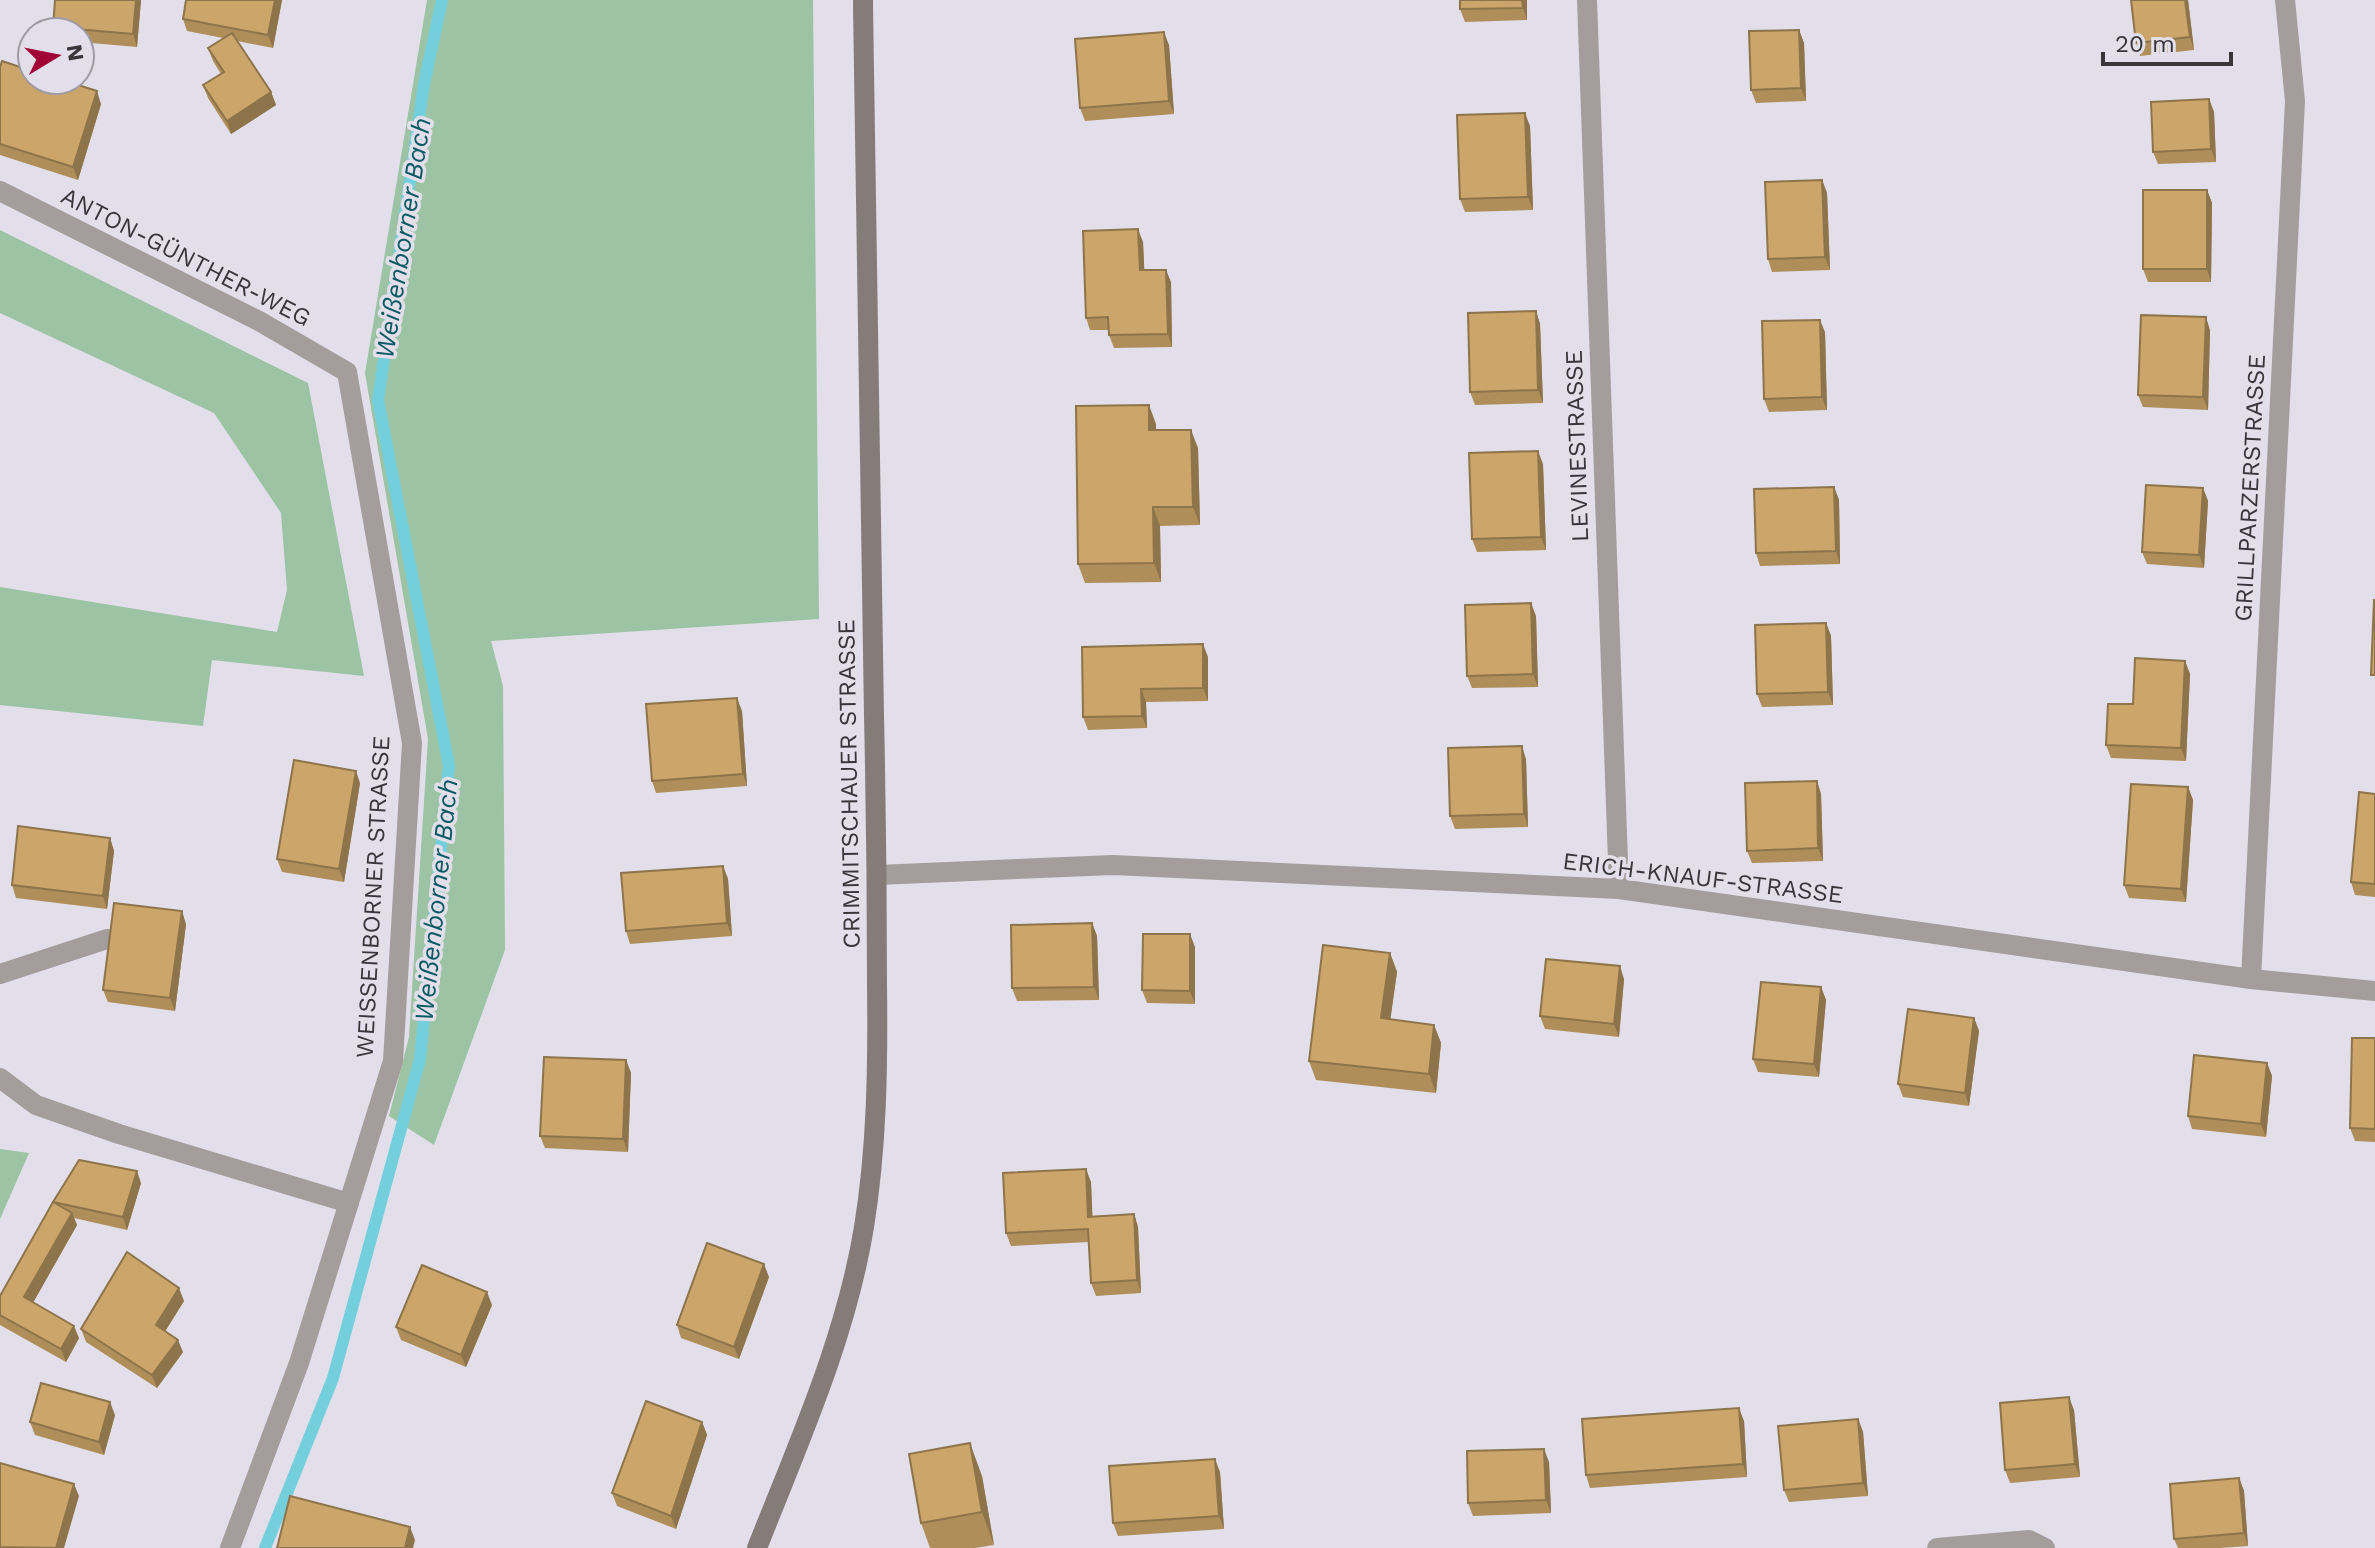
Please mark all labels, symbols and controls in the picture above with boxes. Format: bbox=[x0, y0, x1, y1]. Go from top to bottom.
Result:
north arrow bbox=[16, 16, 96, 96]
scale bar bbox=[2103, 16, 2231, 66]
text: 20 m bbox=[2115, 30, 2175, 58]
text: N bbox=[61, 42, 89, 63]
water label: Weißenborner Bach bbox=[369, 115, 437, 361]
street label: ANTON-GÜNTHER-WEG bbox=[56, 182, 316, 332]
street label: LEVINESTRASSE bbox=[1560, 350, 1594, 542]
street label: GRILLPARZERSTRASSE bbox=[2229, 354, 2271, 622]
street label: CRIMMITSCHAUER STRASSE bbox=[832, 619, 866, 949]
street label: WEISSENBORNER STRASSE bbox=[351, 735, 395, 1059]
water label: Weißenborner Bach bbox=[408, 777, 464, 1023]
street label: ERICH-KNAUF-STRASSE bbox=[1561, 847, 1845, 909]

